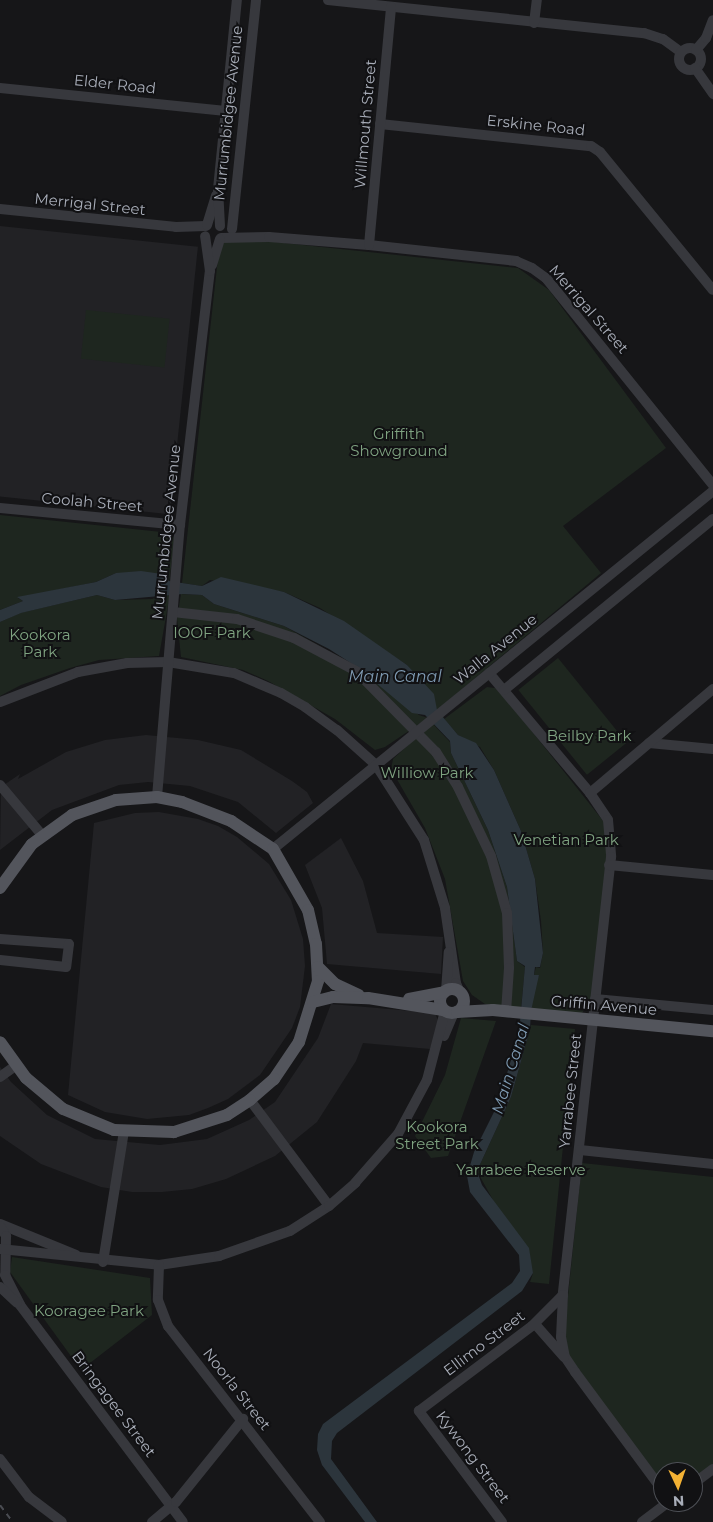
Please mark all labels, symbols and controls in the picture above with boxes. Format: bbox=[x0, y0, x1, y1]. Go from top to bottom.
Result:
street label: Murrumbidgee Avenue bbox=[210, 25, 246, 201]
street label: Willmouth Street bbox=[350, 59, 380, 189]
street label: Elder Road bbox=[73, 71, 157, 97]
street label: Erskine Road bbox=[486, 111, 586, 139]
street label: Merrigal Street bbox=[34, 189, 146, 219]
street label: Merrigal Street bbox=[546, 261, 632, 357]
park label: Griffith Showground bbox=[350, 424, 448, 459]
street label: Murrumbidgee Avenue bbox=[148, 444, 184, 620]
street label: Coolah Street bbox=[41, 489, 143, 515]
street label: Walla Avenue bbox=[450, 610, 540, 688]
park label: IOOF Park bbox=[173, 624, 251, 642]
park label: Kookora Park bbox=[9, 625, 71, 660]
water label: Main Canal bbox=[348, 667, 442, 687]
park label: Beilby Park bbox=[547, 727, 631, 745]
park label: Williow Park bbox=[380, 764, 474, 782]
park label: Venetian Park bbox=[513, 831, 619, 849]
street label: Griffin Avenue bbox=[550, 991, 658, 1019]
water label: Main Canal bbox=[488, 1022, 534, 1116]
street label: Yarrabee Street bbox=[555, 1033, 585, 1149]
park label: Kookora Street Park bbox=[395, 1117, 479, 1152]
park label: Yarrabee Reserve bbox=[456, 1161, 586, 1179]
park label: Kooragee Park bbox=[34, 1302, 144, 1320]
street label: Ellimo Street bbox=[440, 1307, 528, 1379]
street label: Noorla Street bbox=[199, 1344, 275, 1434]
street label: Bringagee Street bbox=[68, 1347, 160, 1461]
street label: Kywong Street bbox=[432, 1407, 514, 1507]
north arrow bbox=[653, 1462, 703, 1512]
text: N bbox=[673, 1492, 685, 1510]

